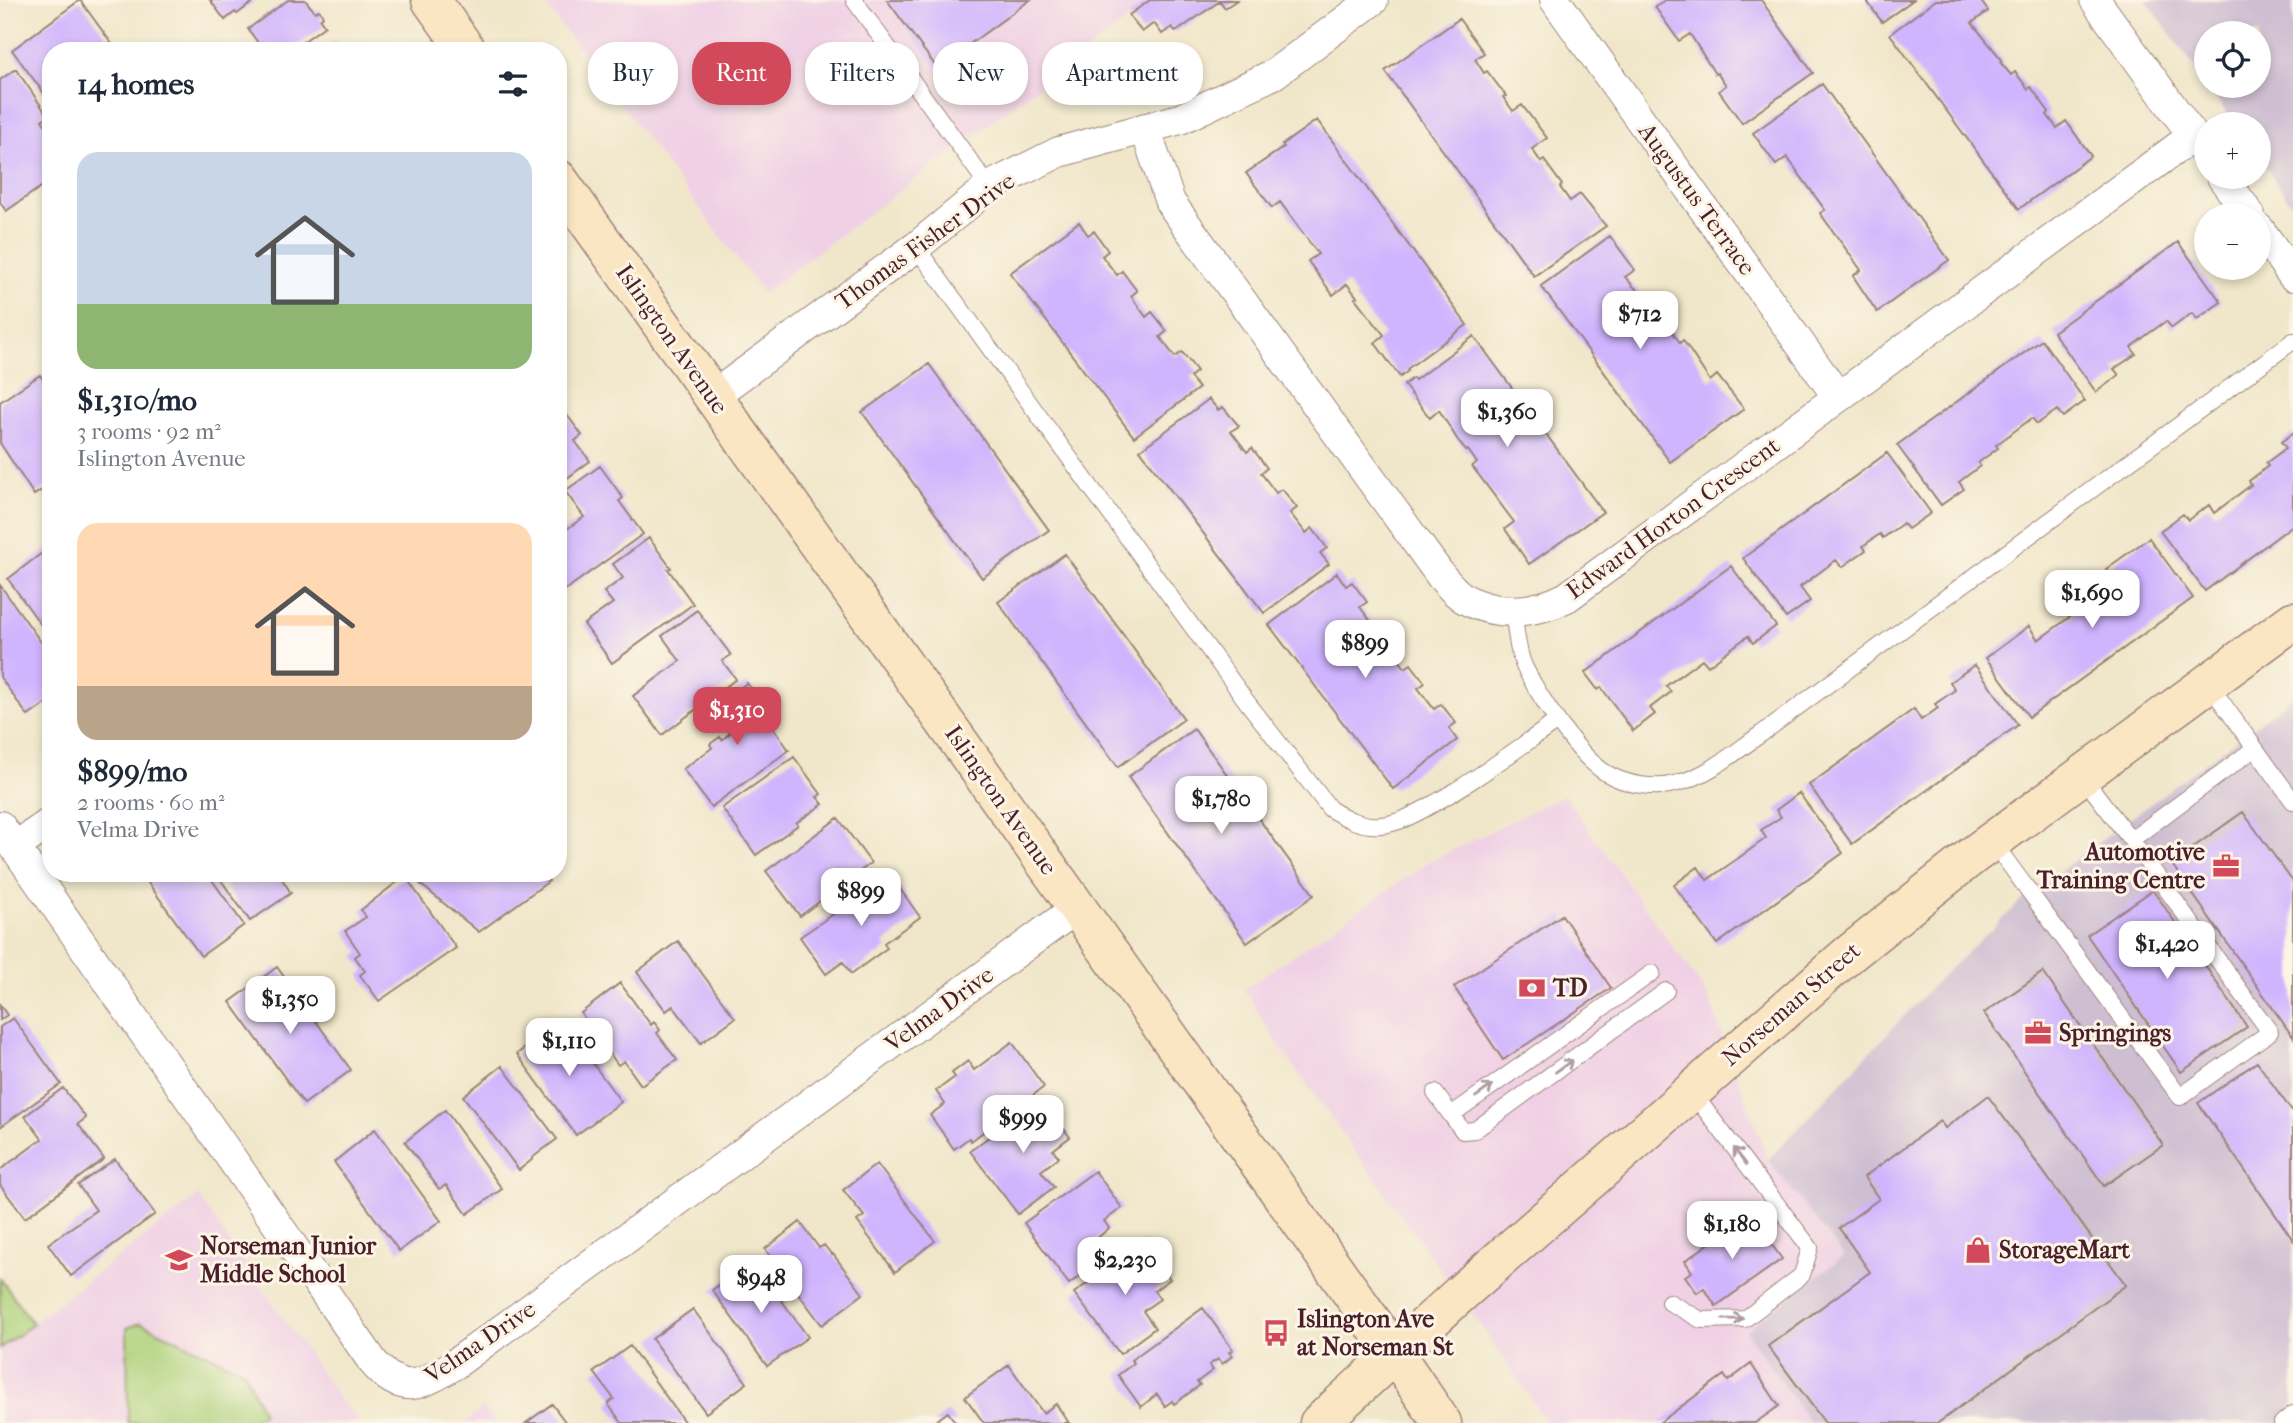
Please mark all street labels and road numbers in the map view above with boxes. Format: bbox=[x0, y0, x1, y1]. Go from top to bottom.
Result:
street label: Augustus Terrace bbox=[1632, 117, 1762, 280]
street label: Thomas Fisher Drive bbox=[830, 166, 1020, 316]
street label: Islington Avenue bbox=[610, 259, 734, 419]
street label: Edward Horton Crescent bbox=[1561, 431, 1785, 605]
street label: Islington Avenue bbox=[939, 720, 1063, 880]
street label: Norseman Street bbox=[1716, 936, 1866, 1072]
street label: Velma Drive bbox=[878, 960, 999, 1058]
street label: Velma Drive bbox=[418, 1295, 541, 1390]

